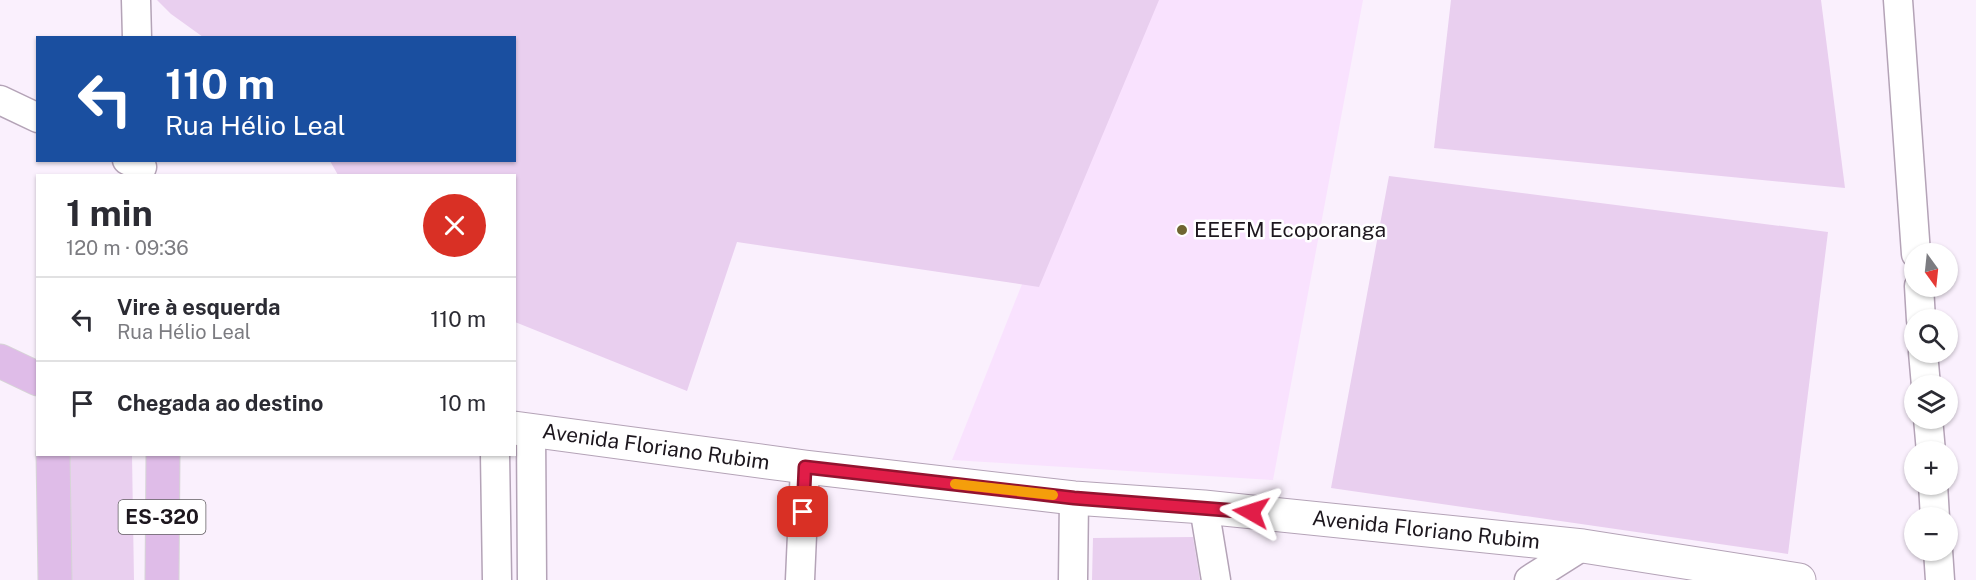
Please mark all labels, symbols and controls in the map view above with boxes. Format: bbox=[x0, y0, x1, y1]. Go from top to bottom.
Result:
text: 110 m bbox=[165, 59, 275, 108]
icon: left bbox=[66, 60, 144, 138]
text: Rua Hélio Leal bbox=[165, 109, 346, 141]
text: 1 min bbox=[66, 192, 153, 234]
button: close bbox=[423, 194, 486, 257]
place label: EEEFM Ecoporanga bbox=[1194, 217, 1386, 242]
marker: EEEFM Ecoporanga bbox=[1175, 223, 1189, 237]
text: 120 m · 09:36 bbox=[66, 236, 189, 260]
north arrow bbox=[1904, 243, 1958, 297]
map controls bbox=[1904, 243, 1958, 561]
text: Vire à esquerda bbox=[117, 294, 281, 320]
icon: left bbox=[66, 303, 99, 336]
text: 110 m bbox=[430, 306, 486, 332]
button: search bbox=[1904, 309, 1958, 363]
text: Rua Hélio Leal bbox=[117, 320, 251, 344]
button: layers bbox=[1904, 375, 1958, 429]
icon: arrive bbox=[66, 387, 99, 420]
text: Chegada ao destino bbox=[117, 390, 323, 416]
text: 10 m bbox=[439, 390, 486, 416]
street label: Avenida Floriano Rubim bbox=[541, 418, 771, 475]
button: + bbox=[1904, 441, 1958, 495]
position arrow bbox=[1219, 480, 1283, 544]
pin bbox=[777, 486, 828, 537]
icon: arrive bbox=[786, 495, 819, 528]
road number: ES-320 bbox=[118, 500, 206, 534]
street label: Avenida Floriano Rubim bbox=[1311, 505, 1541, 554]
button: − bbox=[1904, 507, 1958, 561]

